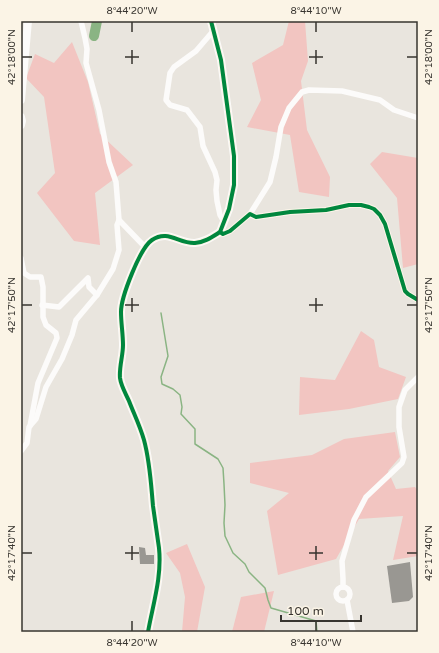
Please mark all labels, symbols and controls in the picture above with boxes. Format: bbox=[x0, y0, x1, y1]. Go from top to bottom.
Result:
text: 8°44'20"W bbox=[106, 5, 158, 17]
text: 8°44'10"W bbox=[290, 5, 342, 17]
text: 42°18'00"N bbox=[6, 29, 18, 85]
text: 42°18'00"N bbox=[423, 29, 435, 85]
text: 42°17'50"N bbox=[6, 277, 18, 333]
text: 42°17'50"N bbox=[423, 277, 435, 333]
text: 42°17'40"N bbox=[6, 525, 18, 581]
text: 42°17'40"N bbox=[423, 525, 435, 581]
scale bar bbox=[281, 597, 361, 623]
text: 100 m bbox=[287, 604, 324, 618]
text: 8°44'20"W bbox=[106, 637, 158, 649]
text: 8°44'10"W bbox=[290, 637, 342, 649]

